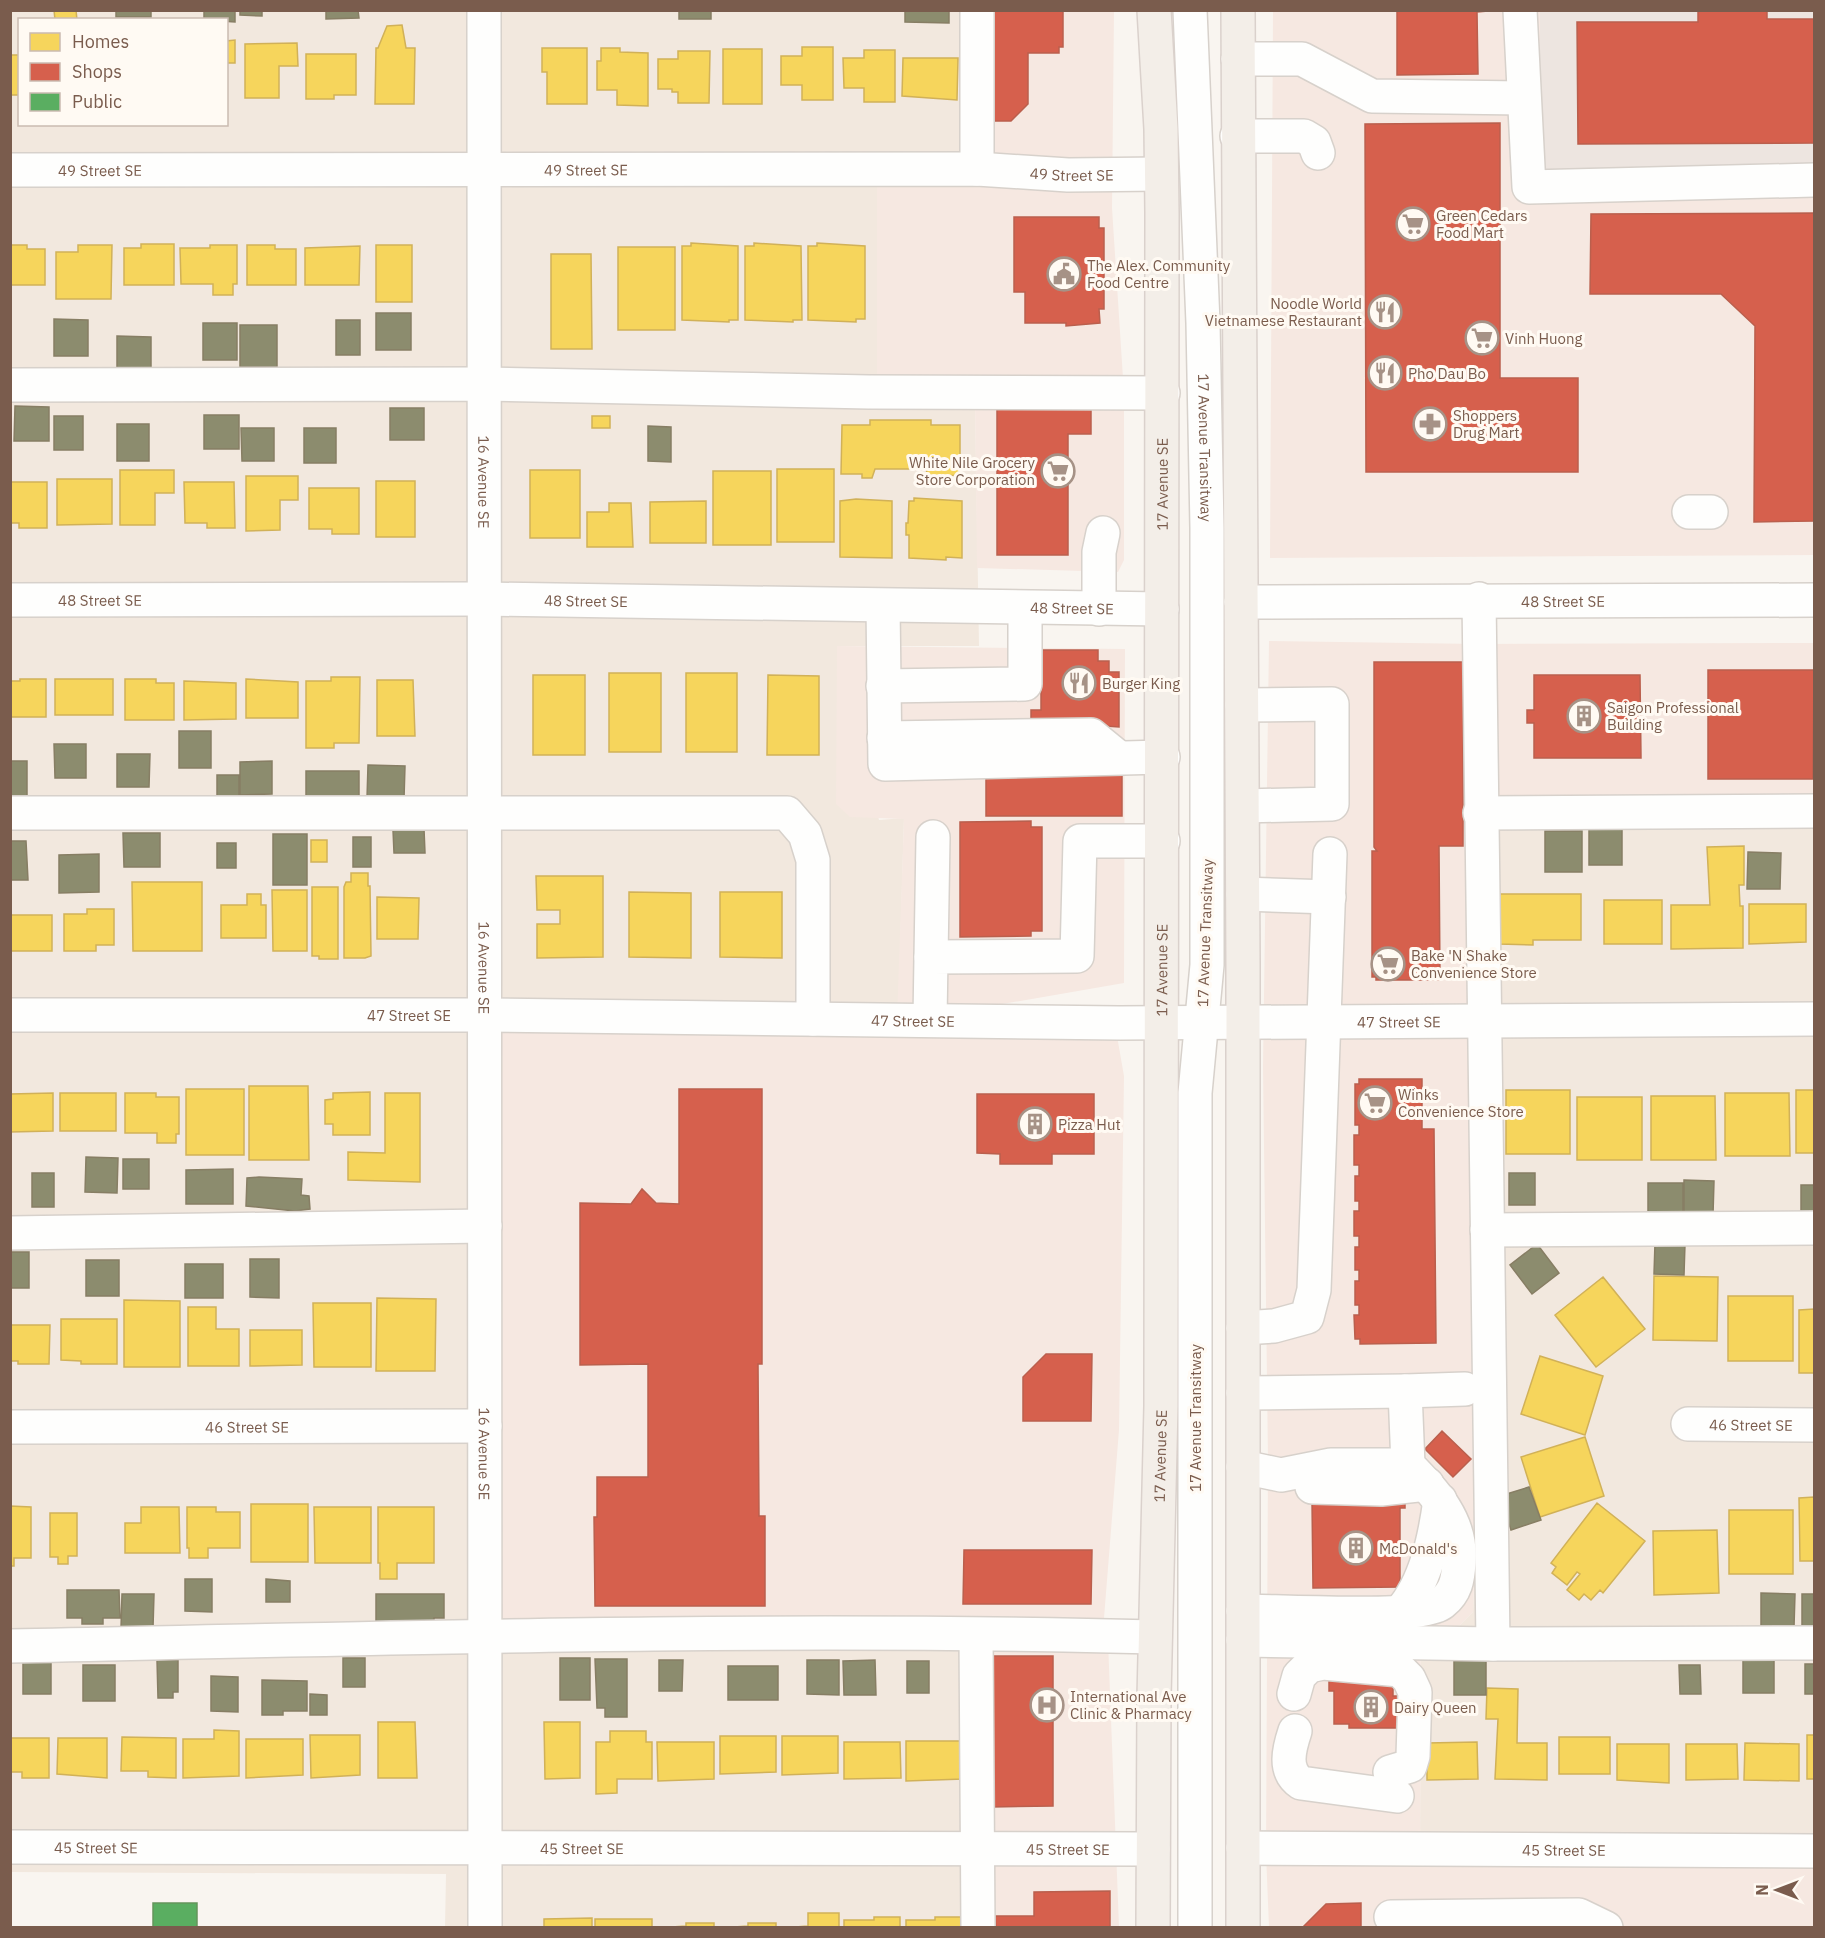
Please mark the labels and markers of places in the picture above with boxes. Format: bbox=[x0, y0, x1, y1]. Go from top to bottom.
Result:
supermarket icon: Green Cedars Food Mart bbox=[1395, 206, 1431, 242]
place label: Green Cedars Food Mart bbox=[1436, 206, 1527, 242]
public building icon: The Alex. Community Food Centre bbox=[1046, 256, 1082, 292]
place label: The Alex. Community Food Centre bbox=[1087, 256, 1231, 292]
place label: Noodle World Vietnamese Restaurant bbox=[1205, 294, 1362, 330]
restaurant icon: Noodle World Vietnamese Restaurant bbox=[1367, 294, 1403, 330]
supermarket icon: Vinh Huong bbox=[1464, 320, 1500, 356]
place label: Vinh Huong bbox=[1505, 329, 1583, 348]
restaurant icon: Pho Dau Bo bbox=[1367, 355, 1403, 391]
place label: Pho Dau Bo bbox=[1408, 364, 1486, 383]
pharmacy icon: Shoppers Drug Mart bbox=[1412, 406, 1448, 442]
place label: Shoppers Drug Mart bbox=[1453, 406, 1520, 442]
place label: White Nile Grocery Store Corporation bbox=[909, 453, 1036, 489]
supermarket icon: White Nile Grocery Store Corporation bbox=[1040, 453, 1076, 489]
restaurant icon: Burger King bbox=[1061, 665, 1097, 701]
place label: Burger King bbox=[1102, 674, 1180, 693]
building icon: Saigon Professional Building bbox=[1566, 698, 1602, 734]
place label: Saigon Professional Building bbox=[1607, 698, 1739, 734]
supermarket icon: Bake 'N Shake Convenience Store bbox=[1370, 946, 1406, 982]
place label: Bake 'N Shake Convenience Store bbox=[1411, 946, 1537, 982]
supermarket icon: Winks Convenience Store bbox=[1357, 1085, 1393, 1121]
place label: Winks Convenience Store bbox=[1398, 1085, 1524, 1121]
building icon: Pizza Hut bbox=[1017, 1106, 1053, 1142]
place label: Pizza Hut bbox=[1058, 1115, 1121, 1134]
building icon: McDonald's bbox=[1338, 1530, 1374, 1566]
place label: McDonald's bbox=[1379, 1539, 1457, 1558]
hospital icon: International Ave Clinic & Pharmacy bbox=[1029, 1687, 1065, 1723]
place label: International Ave Clinic & Pharmacy bbox=[1070, 1687, 1192, 1723]
building icon: Dairy Queen bbox=[1353, 1689, 1389, 1725]
place label: Dairy Queen bbox=[1394, 1698, 1477, 1717]

